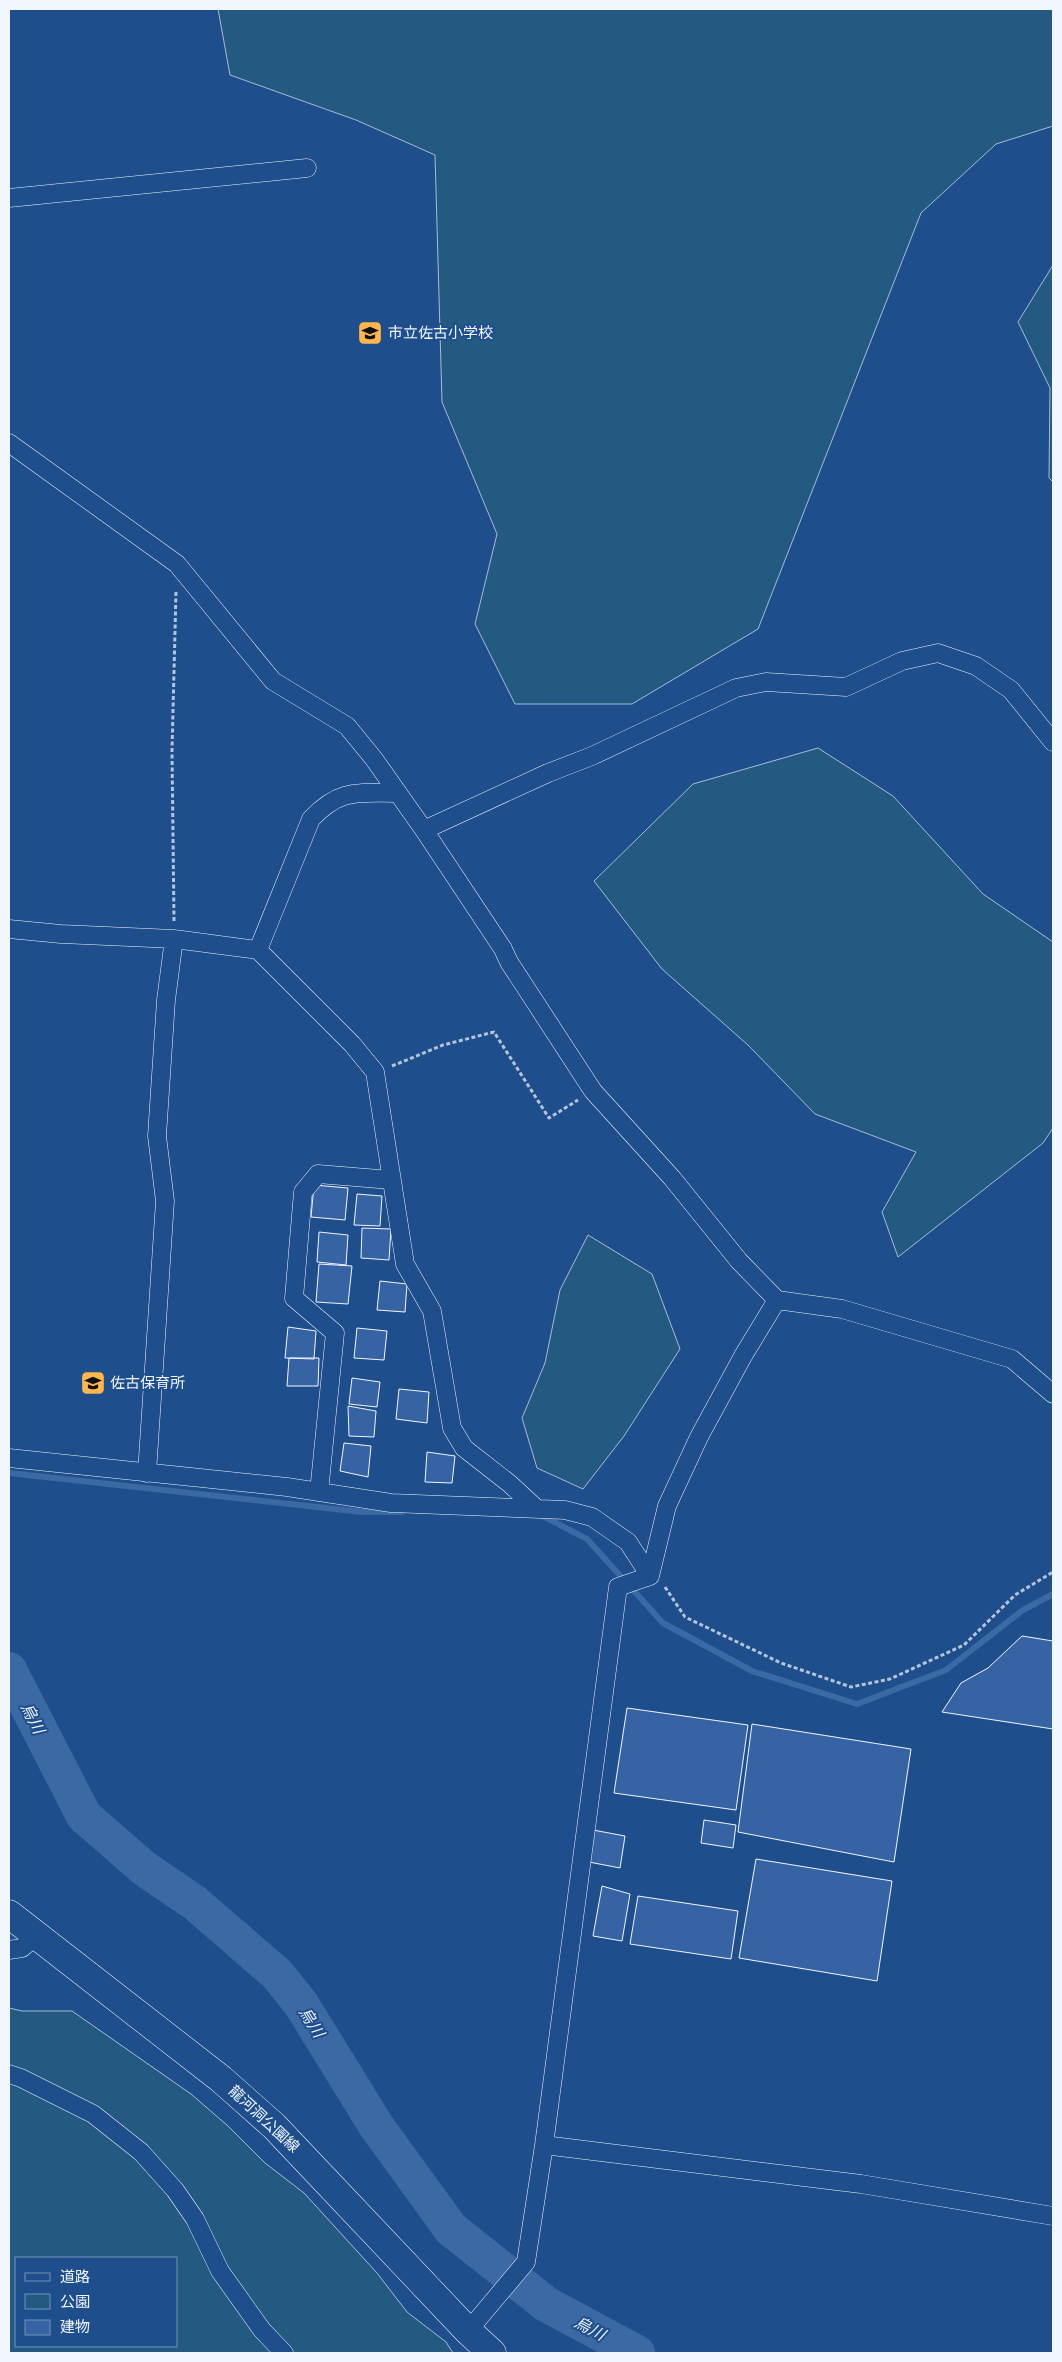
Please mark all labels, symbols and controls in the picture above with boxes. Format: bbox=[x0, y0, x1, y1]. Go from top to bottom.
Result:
school or university icon: 市立佐古小学校 bbox=[357, 320, 383, 346]
place label: 市立佐古小学校 bbox=[388, 324, 493, 342]
school or university icon: 佐古保育所 bbox=[80, 1370, 106, 1396]
place label: 佐古保育所 bbox=[110, 1374, 185, 1392]
water label: 烏川 bbox=[17, 1700, 49, 1739]
water label: 烏川 bbox=[295, 2004, 329, 2043]
street label: 龍河洞公園線 bbox=[225, 2082, 303, 2156]
legend bbox=[15, 2257, 178, 2347]
text: 道路 bbox=[60, 2268, 90, 2286]
text: 公園 bbox=[60, 2293, 90, 2311]
water label: 烏川 bbox=[571, 2313, 610, 2345]
text: 建物 bbox=[60, 2318, 90, 2336]

